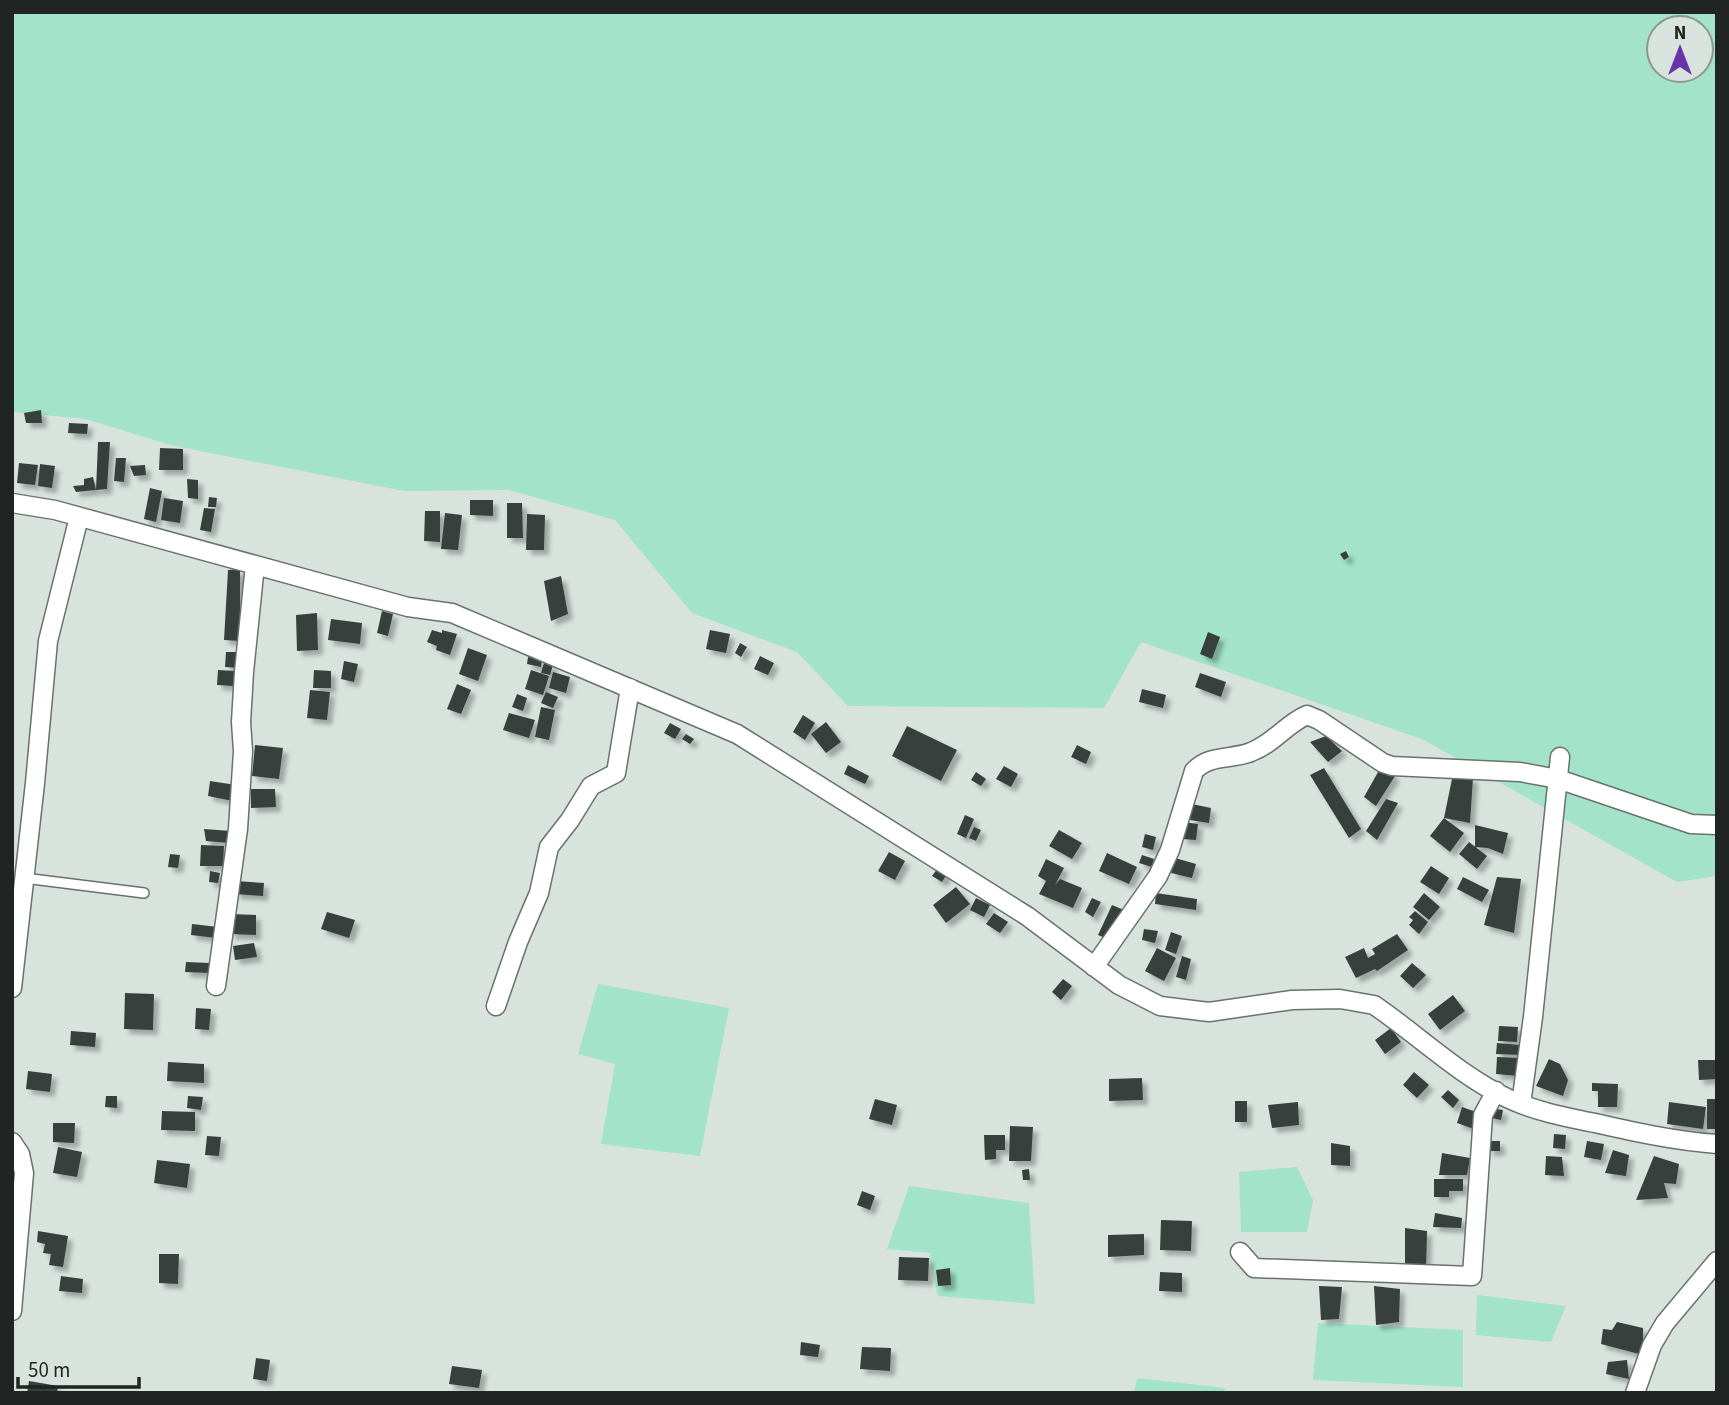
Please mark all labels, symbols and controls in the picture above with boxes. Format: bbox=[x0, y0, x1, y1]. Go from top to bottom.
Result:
north arrow bbox=[1645, 14, 1715, 84]
text: N bbox=[1674, 20, 1686, 47]
scale bar bbox=[18, 1346, 138, 1390]
text: 50 m bbox=[28, 1355, 70, 1385]

